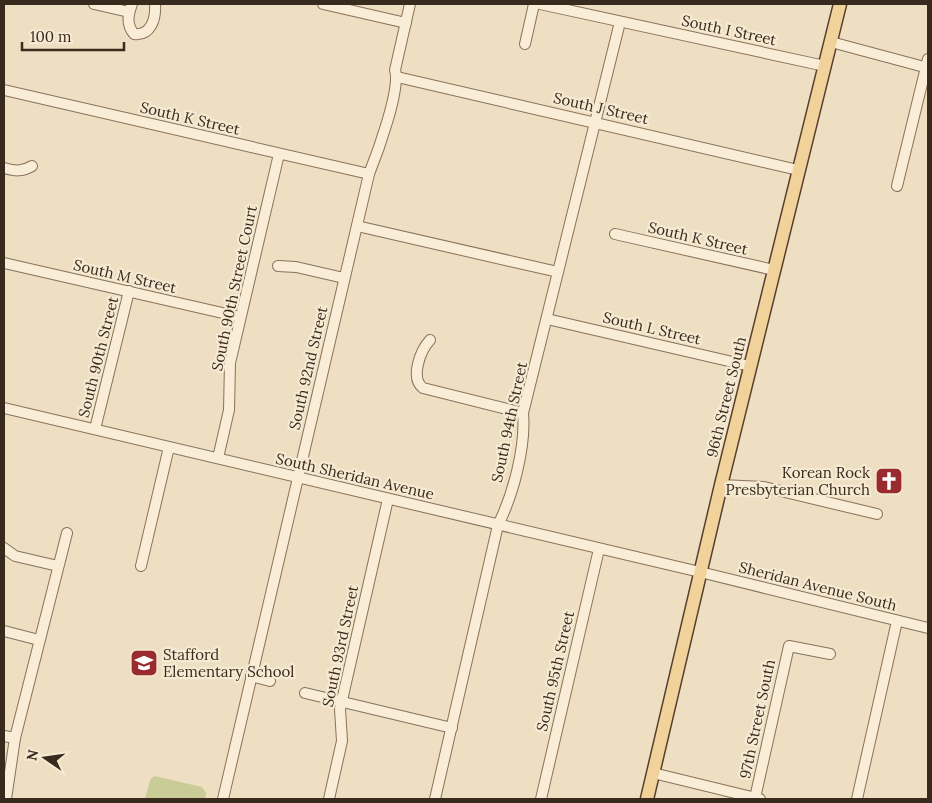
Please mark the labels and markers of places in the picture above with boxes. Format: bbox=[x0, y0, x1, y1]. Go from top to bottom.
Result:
place label: Korean Rock Presbyterian Church bbox=[726, 463, 870, 499]
church icon: Korean Rock Presbyterian Church bbox=[874, 466, 904, 496]
place label: Stafford Elementary School bbox=[163, 645, 294, 681]
school or university icon: Stafford Elementary School bbox=[129, 648, 159, 678]

